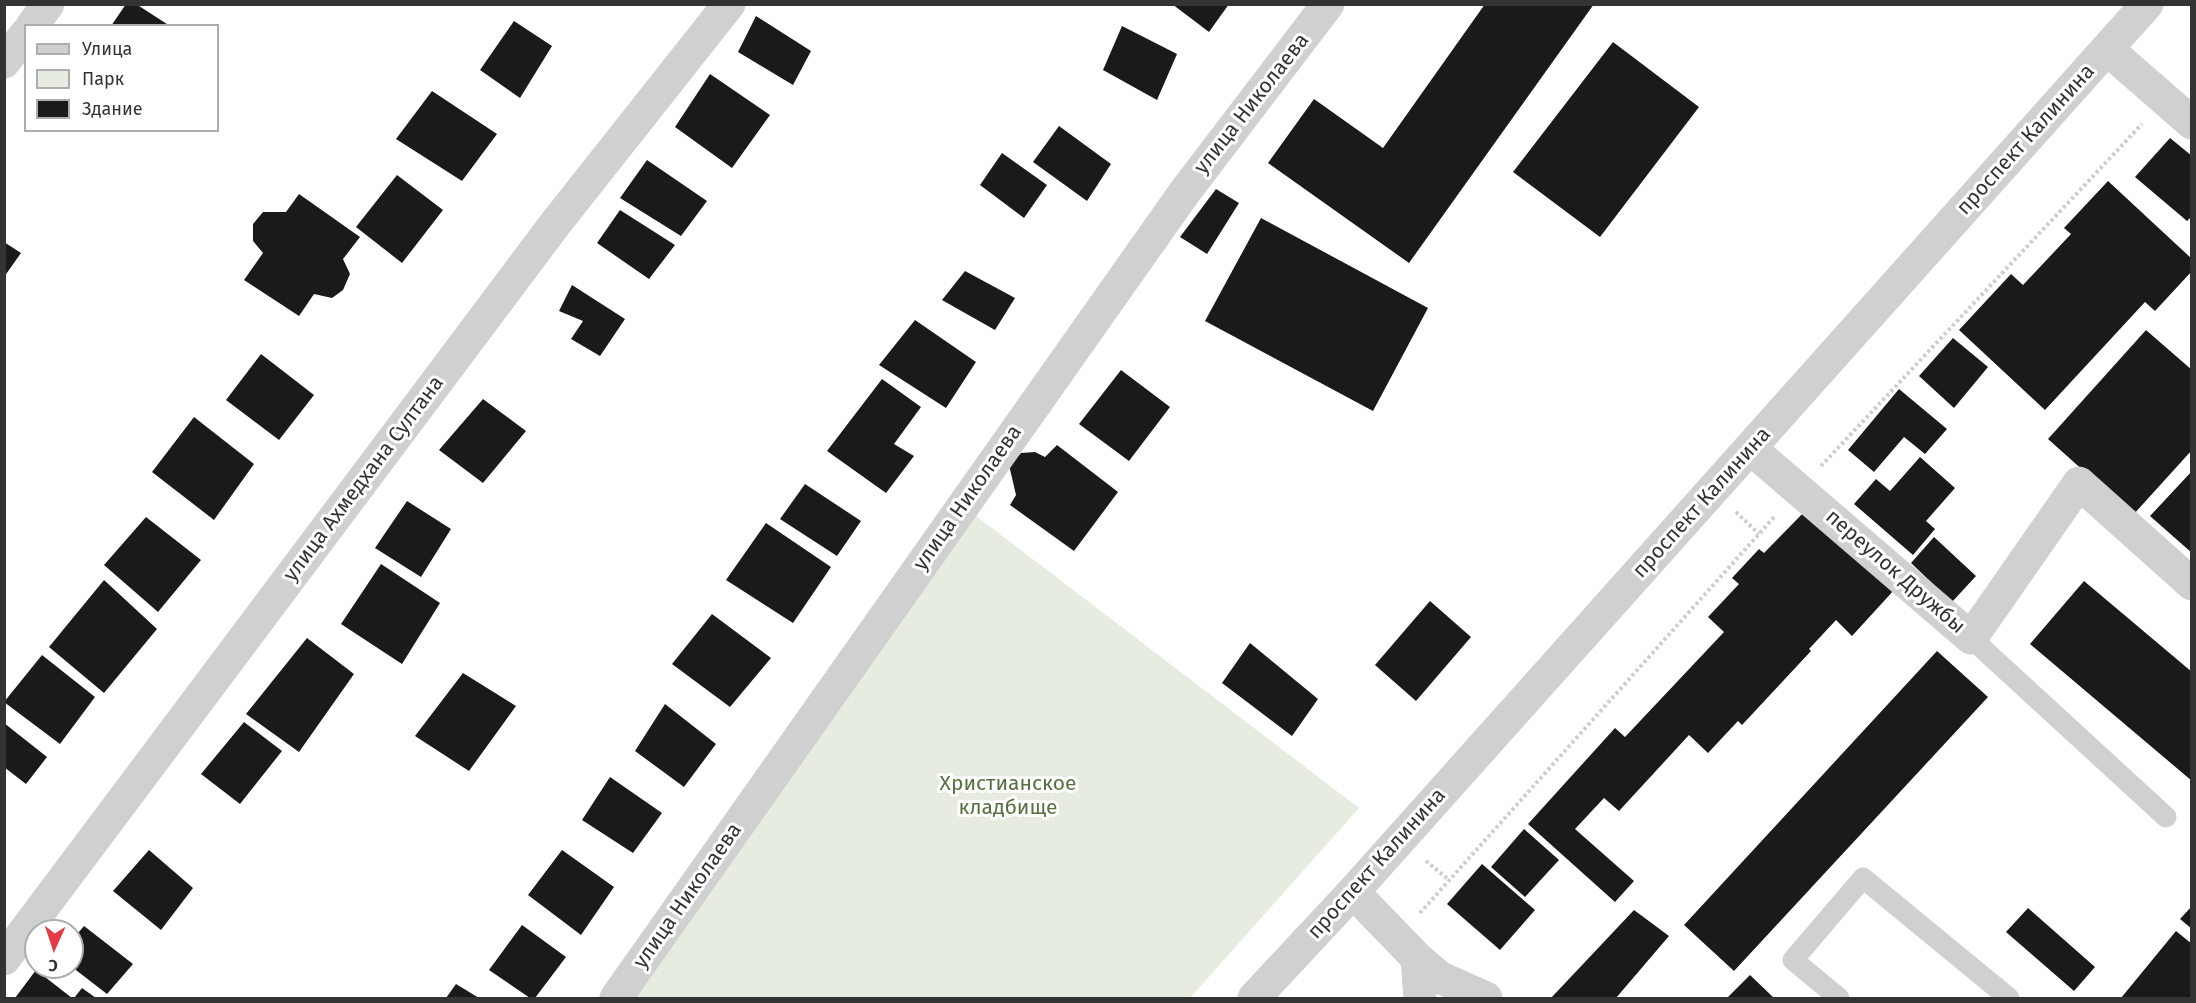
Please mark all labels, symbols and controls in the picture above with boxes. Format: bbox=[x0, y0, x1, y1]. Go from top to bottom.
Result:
legend bbox=[24, 24, 219, 132]
street label: улица Николаева bbox=[1189, 29, 1315, 179]
text: Улица bbox=[82, 38, 132, 60]
street label: проспект Калинина bbox=[1952, 59, 2100, 221]
text: Парк bbox=[82, 68, 124, 90]
text: Здание bbox=[82, 98, 143, 120]
street label: улица Ахмедхана Султана bbox=[278, 371, 450, 587]
street label: улица Николаева bbox=[908, 420, 1028, 576]
street label: проспект Калинина bbox=[1628, 422, 1776, 584]
street label: переулок Дружбы bbox=[1820, 505, 1970, 639]
park label: Христианское кладбище bbox=[940, 771, 1076, 821]
street label: проспект Калинина bbox=[1303, 783, 1451, 945]
street label: улица Николаева bbox=[628, 818, 748, 974]
north arrow bbox=[24, 919, 84, 979]
text: С bbox=[48, 956, 58, 975]

